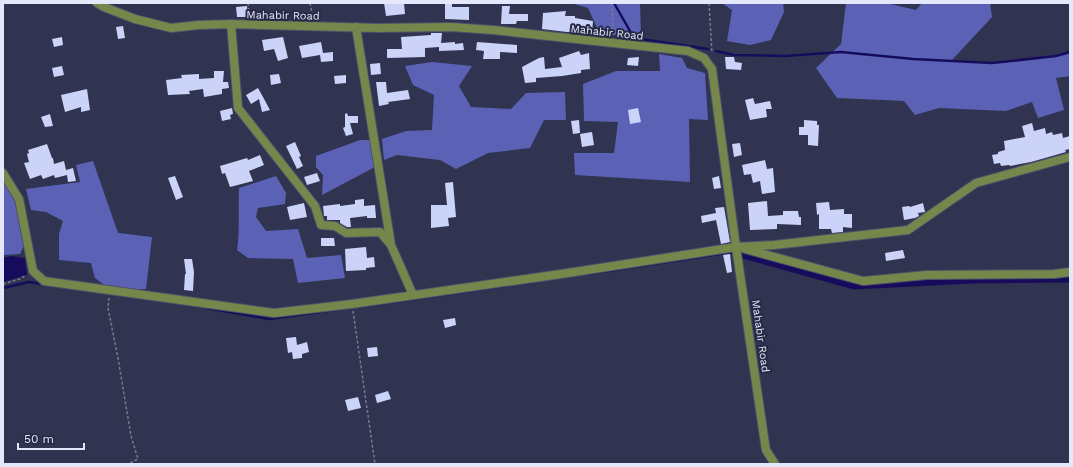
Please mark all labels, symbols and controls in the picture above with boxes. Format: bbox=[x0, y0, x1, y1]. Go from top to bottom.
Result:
street label: Mahabir Road bbox=[246, 8, 320, 23]
street label: Mahabir Road bbox=[570, 22, 644, 43]
street label: Mahabir Road bbox=[749, 299, 772, 373]
scale bar bbox=[18, 425, 84, 451]
text: 50 m bbox=[24, 432, 54, 446]

